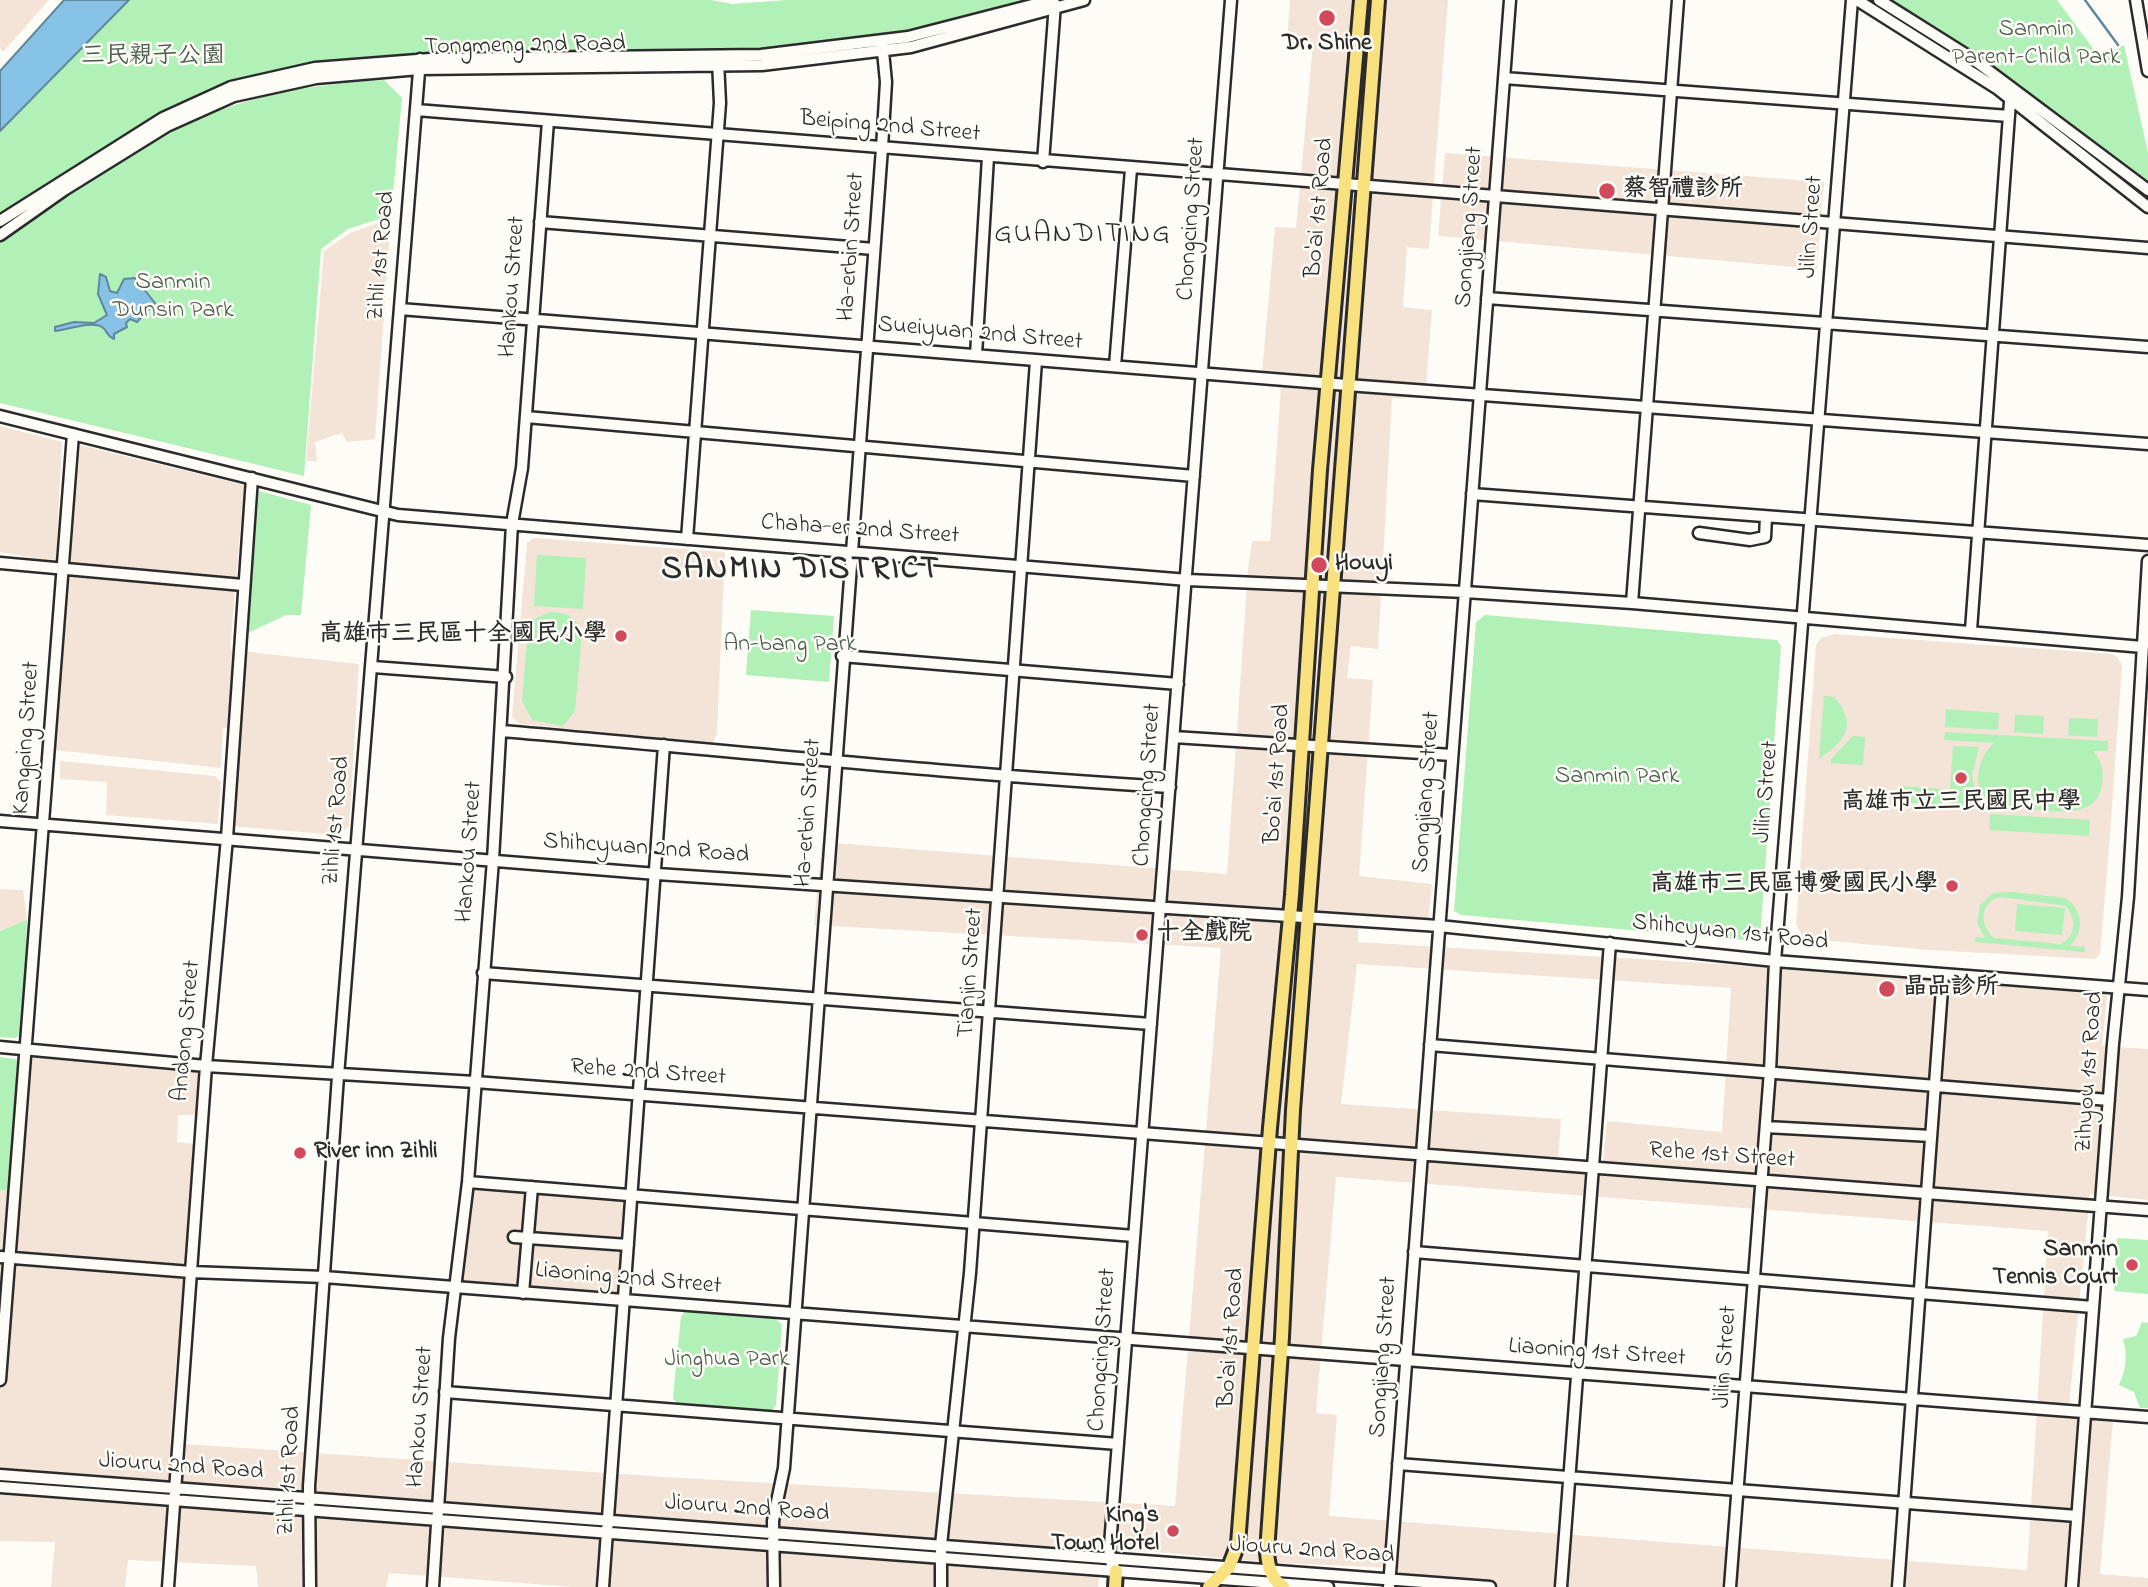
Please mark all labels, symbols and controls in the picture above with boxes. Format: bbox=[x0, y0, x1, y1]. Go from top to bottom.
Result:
marker: Dr. Shine bbox=[1317, 8, 1337, 28]
park label: Sanmin Parent-Child Park bbox=[1952, 17, 2120, 73]
street label: Tongmeng 2nd Road bbox=[424, 31, 626, 63]
place label: Dr. Shine bbox=[1282, 31, 1372, 59]
park label: 三民親子公園 bbox=[81, 44, 225, 72]
street label: Beiping 2nd Street bbox=[799, 106, 981, 150]
street label: Chongcing Street bbox=[1173, 136, 1213, 302]
street label: Bo'ai 1st Road bbox=[1301, 137, 1341, 279]
street label: Songjiang Street bbox=[1451, 145, 1491, 309]
street label: Ha-erbin Street bbox=[833, 171, 873, 323]
street label: Jilin Street bbox=[1795, 175, 1831, 279]
place label: 蔡智禮診所 bbox=[1623, 177, 1743, 205]
marker: 蔡智禮診所 bbox=[1597, 181, 1617, 201]
street label: Zihli 1st Road bbox=[363, 190, 403, 322]
street label: Hankou Street bbox=[495, 215, 533, 359]
district label: GUANDITING bbox=[995, 219, 1171, 253]
park label: Sanmin Dunsin Park bbox=[113, 270, 233, 326]
street label: Sueiyuan 2nd Street bbox=[876, 312, 1084, 358]
street label: Chaha-er 2nd Street bbox=[760, 510, 960, 552]
place label: Houyi bbox=[1335, 551, 1393, 579]
district label: SANMIN DISTRICT bbox=[663, 553, 939, 591]
marker: Houyi bbox=[1309, 555, 1329, 575]
place label: 高雄市三民區十全國民小學 bbox=[319, 622, 607, 650]
marker: 高雄市三民區十全國民小學 bbox=[613, 628, 629, 644]
park label: An-bang Park bbox=[723, 632, 857, 660]
street label: Kangping Street bbox=[8, 660, 48, 816]
street label: Chongcing Street bbox=[1129, 702, 1169, 868]
street label: Bo'ai 1st Road bbox=[1260, 703, 1298, 845]
street label: Songjiang Street bbox=[1408, 710, 1448, 874]
street label: Ha-erbin Street bbox=[790, 737, 830, 889]
street label: Jilin Street bbox=[1749, 740, 1787, 844]
street label: Zihli 1st Road bbox=[318, 755, 358, 887]
park label: Sanmin Park bbox=[1555, 764, 1679, 792]
marker: 高雄市立三民國民中學 bbox=[1953, 770, 1969, 786]
street label: Hankou Street bbox=[452, 780, 490, 924]
place label: 高雄市立三民國民中學 bbox=[1841, 790, 2081, 818]
street label: Shihcyuan 2nd Road bbox=[542, 828, 750, 872]
place label: 高雄市三民區博愛國民小學 bbox=[1650, 872, 1938, 900]
marker: 高雄市三民區博愛國民小學 bbox=[1944, 878, 1960, 894]
street label: Tianjin Street bbox=[953, 907, 991, 1039]
street label: Shihcyuan 1st Road bbox=[1630, 909, 1830, 959]
place label: 十全戲院 bbox=[1156, 921, 1252, 949]
marker: 十全戲院 bbox=[1134, 927, 1150, 943]
street label: Andong Street bbox=[167, 959, 209, 1103]
place label: 晶品診所 bbox=[1903, 975, 1999, 1003]
marker: 晶品診所 bbox=[1877, 979, 1897, 999]
street label: Zihyou 1st Road bbox=[2071, 990, 2111, 1154]
street label: Rehe 2nd Street bbox=[569, 1054, 727, 1094]
street label: Rehe 1st Street bbox=[1648, 1138, 1796, 1176]
place label: River inn Zihli bbox=[314, 1139, 437, 1167]
marker: River inn Zihli bbox=[292, 1145, 308, 1161]
place label: Sanmin Tennis Court bbox=[1992, 1237, 2118, 1293]
street label: Liaoning 2nd Street bbox=[534, 1257, 722, 1303]
marker: Sanmin Tennis Court bbox=[2124, 1257, 2140, 1273]
street label: Chongcing Street bbox=[1084, 1267, 1124, 1433]
street label: Bo'ai 1st Road bbox=[1214, 1267, 1252, 1409]
street label: Songjiang Street bbox=[1365, 1275, 1405, 1439]
street label: Jilin Street bbox=[1709, 1305, 1745, 1409]
street label: Liaoning 1st Street bbox=[1507, 1333, 1687, 1375]
street label: Hankou Street bbox=[403, 1345, 441, 1489]
park label: Jinghua Park bbox=[664, 1347, 790, 1375]
street label: Zihli 1st Road bbox=[273, 1405, 309, 1537]
street label: Jiouru 2nd Road bbox=[98, 1448, 264, 1488]
street label: Jiouru 2nd Road bbox=[664, 1490, 830, 1530]
place label: King's Town Hotel bbox=[1051, 1503, 1159, 1559]
marker: King's Town Hotel bbox=[1165, 1523, 1181, 1539]
street label: Jiouru 2nd Road bbox=[1229, 1532, 1395, 1572]

